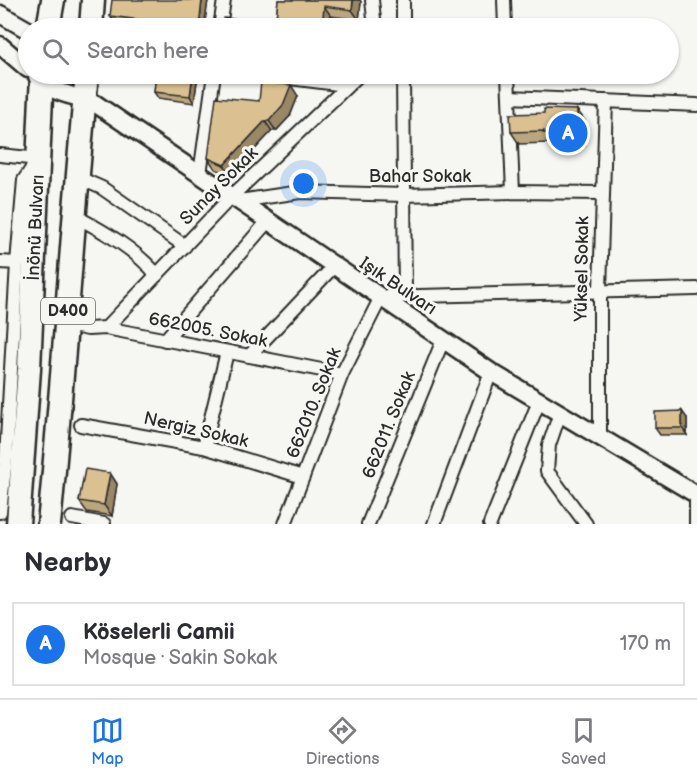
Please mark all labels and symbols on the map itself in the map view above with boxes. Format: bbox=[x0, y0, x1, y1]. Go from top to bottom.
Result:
pin: A bbox=[548, 110, 588, 156]
street label: Sunay Sokak bbox=[176, 143, 262, 229]
street label: Bahar Sokak bbox=[369, 166, 471, 187]
your location bbox=[289, 169, 318, 198]
street label: İnönü Bulvarı bbox=[21, 174, 48, 281]
street label: Yüksel Sokak bbox=[571, 216, 593, 323]
street label: Işık Bulvarı bbox=[356, 253, 440, 319]
road number: D400 bbox=[41, 298, 95, 324]
street label: 662005. Sokak bbox=[147, 308, 269, 352]
street label: 662010. Sokak bbox=[282, 344, 346, 461]
street label: 662011. Sokak bbox=[358, 368, 420, 482]
street label: Nergiz Sokak bbox=[142, 408, 251, 452]

